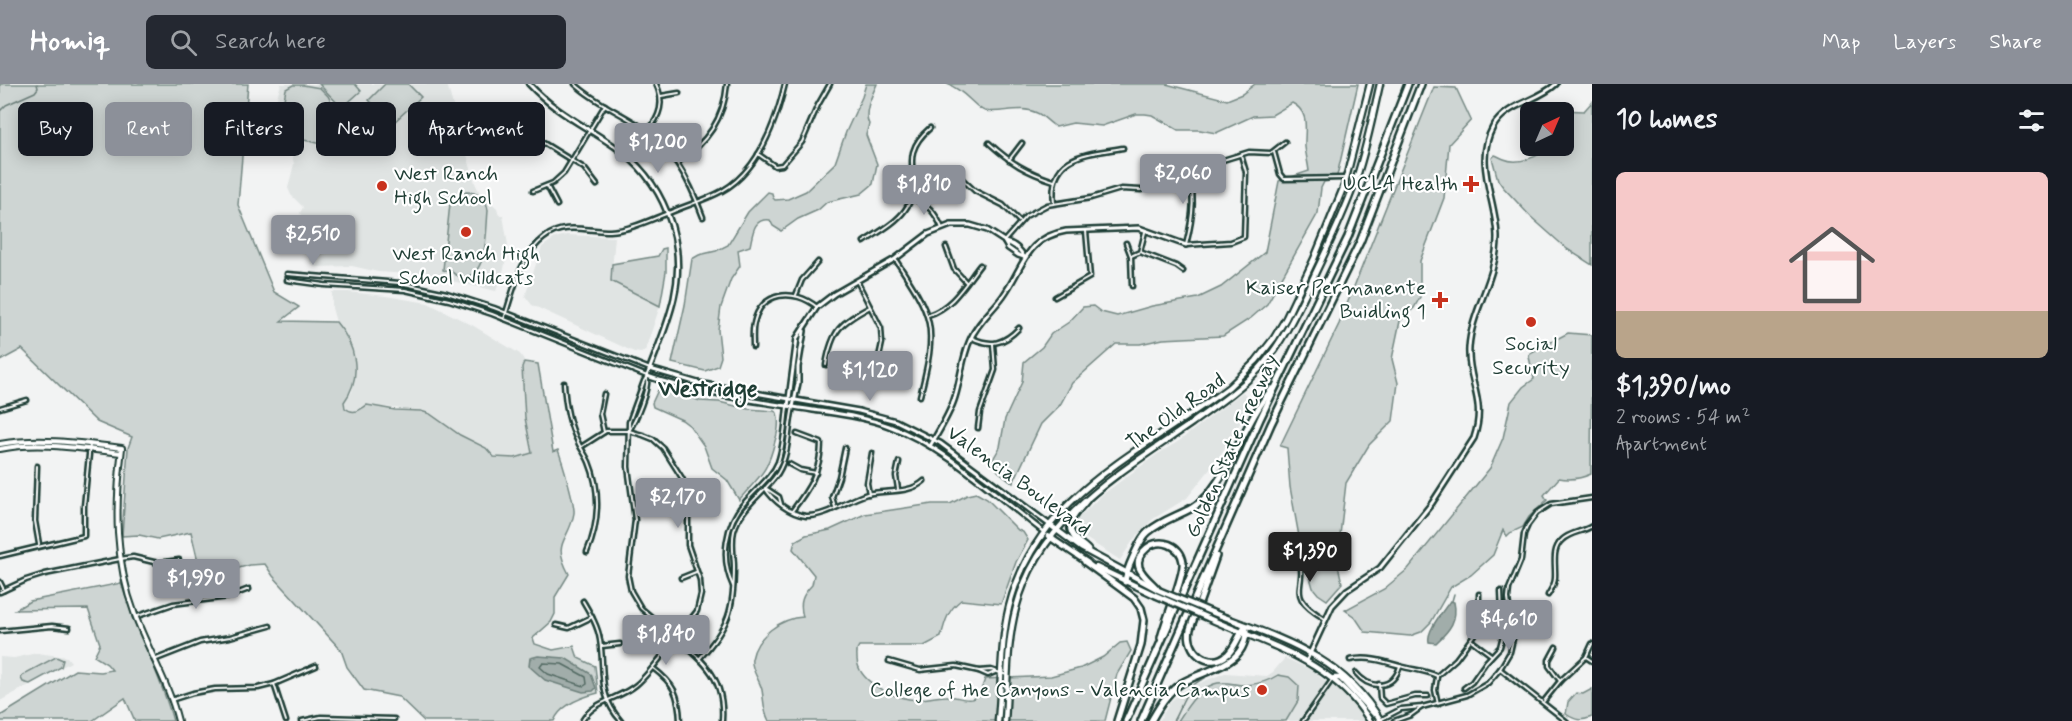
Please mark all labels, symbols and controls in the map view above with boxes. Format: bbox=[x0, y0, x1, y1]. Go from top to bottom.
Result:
search box bbox=[146, 15, 566, 69]
text: Homiq bbox=[30, 24, 110, 61]
icon: search bbox=[167, 26, 200, 59]
text: Search here bbox=[215, 28, 326, 56]
text: Map bbox=[1822, 28, 1860, 56]
text: Layers bbox=[1893, 28, 1956, 56]
text: Share bbox=[1989, 28, 2042, 56]
chip: Buy bbox=[18, 102, 93, 156]
chip: Rent bbox=[105, 102, 192, 156]
chip: Filters bbox=[204, 102, 304, 156]
chip: New bbox=[316, 102, 396, 156]
chip: Apartment bbox=[408, 102, 545, 156]
north arrow bbox=[1520, 102, 1574, 156]
map controls bbox=[1520, 102, 1574, 156]
text: 10 homes bbox=[1616, 103, 1717, 137]
icon: filters bbox=[2015, 104, 2048, 137]
pin: $1,200 bbox=[609, 123, 707, 174]
text: $1,200 bbox=[629, 129, 687, 156]
pin: $2,060 bbox=[1134, 154, 1232, 205]
place label: West Ranch High School bbox=[394, 160, 498, 214]
text: $2,060 bbox=[1154, 160, 1212, 187]
pin: $1,810 bbox=[875, 165, 973, 216]
place label: UCLA Health bbox=[1343, 170, 1458, 198]
text: $1,810 bbox=[897, 171, 951, 198]
marker: UCLA Health bbox=[1462, 175, 1480, 193]
marker: West Ranch High School bbox=[375, 179, 389, 193]
icon: home bbox=[1778, 211, 1886, 319]
pin: $2,510 bbox=[264, 215, 362, 266]
text: $2,510 bbox=[285, 221, 341, 248]
marker: West Ranch High School Wildcats bbox=[459, 225, 473, 239]
place label: West Ranch High School Wildcats bbox=[392, 240, 540, 292]
place label: Kaiser Permanente Buidling 1 bbox=[1246, 274, 1426, 328]
marker: Kaiser Permanente Buidling 1 bbox=[1431, 291, 1449, 309]
marker: Social Security bbox=[1524, 315, 1538, 329]
place label: Social Security bbox=[1492, 330, 1570, 382]
street label: Golden State Freeway bbox=[1179, 350, 1285, 542]
pin: $1,120 bbox=[821, 351, 919, 402]
text: $1,120 bbox=[842, 357, 898, 384]
street label: The Old Road bbox=[1121, 367, 1231, 457]
text: $1,390/mo bbox=[1616, 370, 1731, 404]
district label: Westridge bbox=[657, 374, 758, 408]
text: 2 rooms · 54 m² bbox=[1616, 404, 1750, 431]
street label: Valencia Boulevard bbox=[941, 419, 1097, 543]
text: Apartment bbox=[1616, 431, 1707, 458]
pin: $2,170 bbox=[629, 478, 727, 529]
text: $2,170 bbox=[650, 484, 706, 511]
pin: $1,390 bbox=[1261, 532, 1359, 583]
text: $1,390 bbox=[1282, 538, 1338, 565]
pin: $1,990 bbox=[147, 559, 245, 610]
text: $1,990 bbox=[167, 565, 225, 592]
pin: $4,610 bbox=[1460, 600, 1558, 651]
text: $4,610 bbox=[1480, 606, 1538, 633]
pin: $1,840 bbox=[617, 615, 715, 666]
text: $1,840 bbox=[637, 621, 695, 648]
place label: College of the Canyons - Valencia Campus bbox=[870, 676, 1250, 704]
marker: College of the Canyons - Valencia Campus bbox=[1255, 683, 1269, 697]

